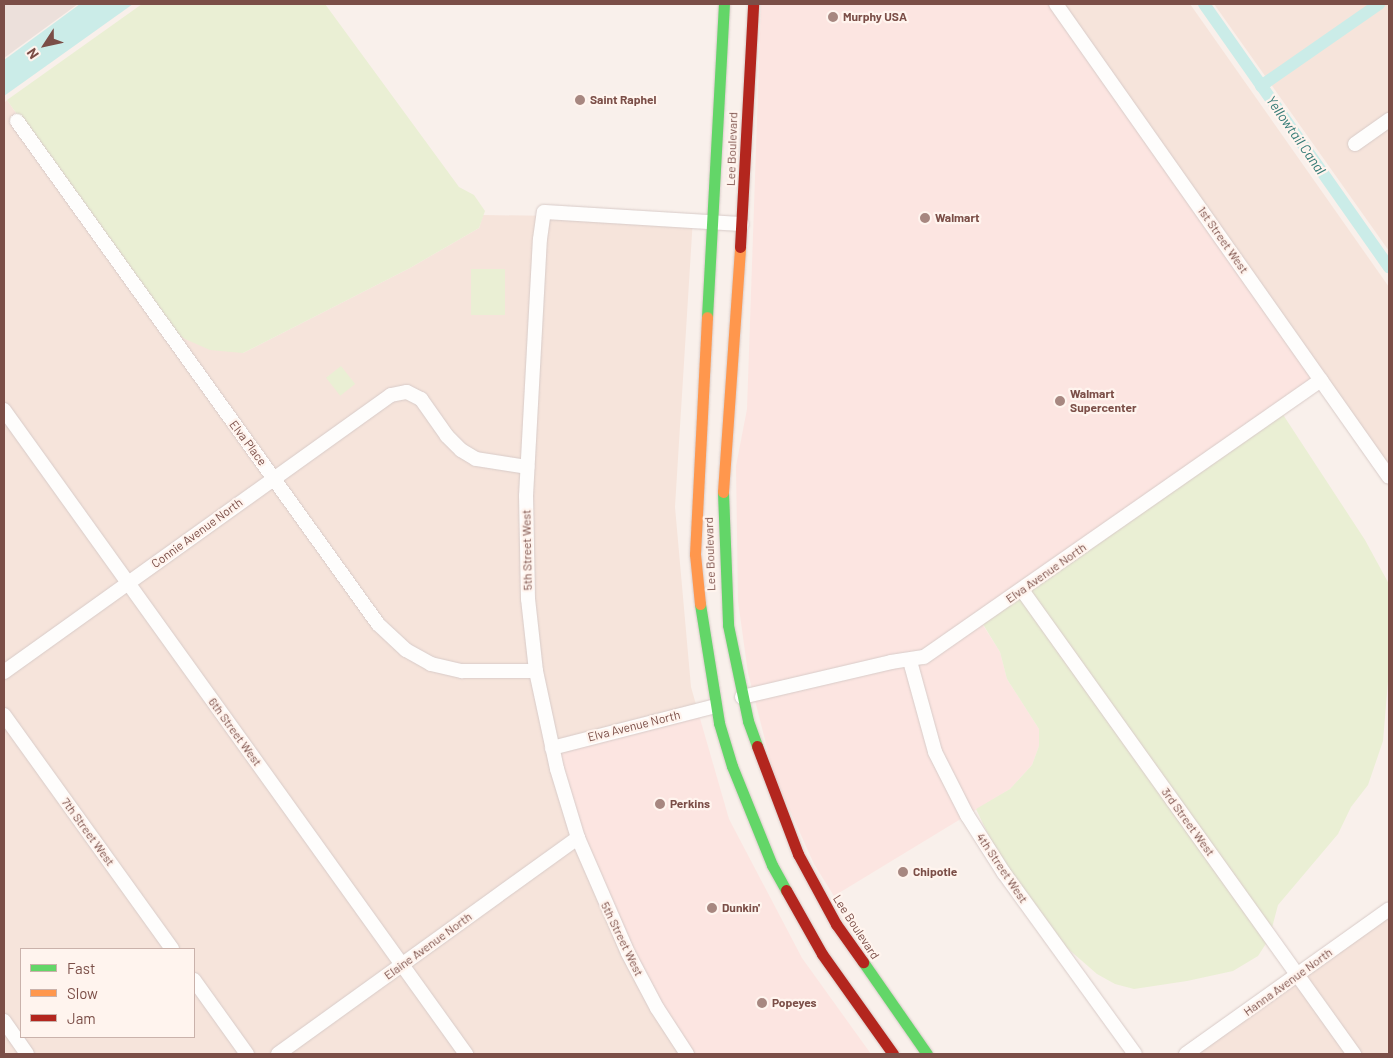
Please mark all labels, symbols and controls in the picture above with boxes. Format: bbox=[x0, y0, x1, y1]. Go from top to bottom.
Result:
place label: Murphy USA bbox=[843, 10, 907, 24]
marker: Murphy USA bbox=[827, 11, 839, 23]
north arrow bbox=[20, 20, 70, 70]
text: N bbox=[23, 45, 42, 63]
water label: Yellowtail Canal bbox=[1263, 92, 1329, 178]
place label: Saint Raphel bbox=[590, 93, 657, 107]
marker: Saint Raphel bbox=[574, 94, 586, 106]
street label: Lee Boulevard bbox=[724, 112, 740, 186]
street label: 1st Street West bbox=[1195, 204, 1251, 276]
place label: Walmart bbox=[935, 211, 980, 225]
marker: Walmart bbox=[919, 212, 931, 224]
place label: Walmart Supercenter bbox=[1070, 387, 1137, 415]
marker: Walmart Supercenter bbox=[1054, 395, 1066, 407]
street label: Elva Place bbox=[226, 418, 270, 468]
street label: Connie Avenue North bbox=[149, 495, 245, 571]
street label: 5th Street West bbox=[519, 509, 535, 591]
street label: Lee Boulevard bbox=[702, 517, 718, 591]
street label: Elva Avenue North bbox=[1003, 540, 1089, 606]
street label: 6th Street West bbox=[205, 695, 265, 769]
street label: Elva Avenue North bbox=[586, 708, 682, 744]
street label: 3rd Street West bbox=[1158, 785, 1218, 859]
street label: 7th Street West bbox=[59, 795, 117, 869]
place label: Perkins bbox=[670, 797, 710, 811]
marker: Perkins bbox=[654, 798, 666, 810]
street label: 4th Street West bbox=[973, 830, 1031, 906]
place label: Chipotle bbox=[913, 865, 957, 879]
marker: Chipotle bbox=[897, 866, 909, 878]
street label: Lee Boulevard bbox=[830, 892, 882, 962]
street label: 5th Street West bbox=[598, 899, 646, 979]
place label: Dunkin' bbox=[722, 901, 760, 915]
marker: Dunkin' bbox=[706, 902, 718, 914]
street label: Elaine Avenue North bbox=[381, 909, 475, 983]
street label: Hanna Avenue North bbox=[1241, 945, 1335, 1019]
legend bbox=[20, 948, 195, 1038]
text: Fast bbox=[67, 959, 95, 977]
text: Slow bbox=[67, 984, 98, 1002]
place label: Popeyes bbox=[772, 996, 817, 1010]
marker: Popeyes bbox=[756, 997, 768, 1009]
text: Jam bbox=[67, 1009, 96, 1027]

